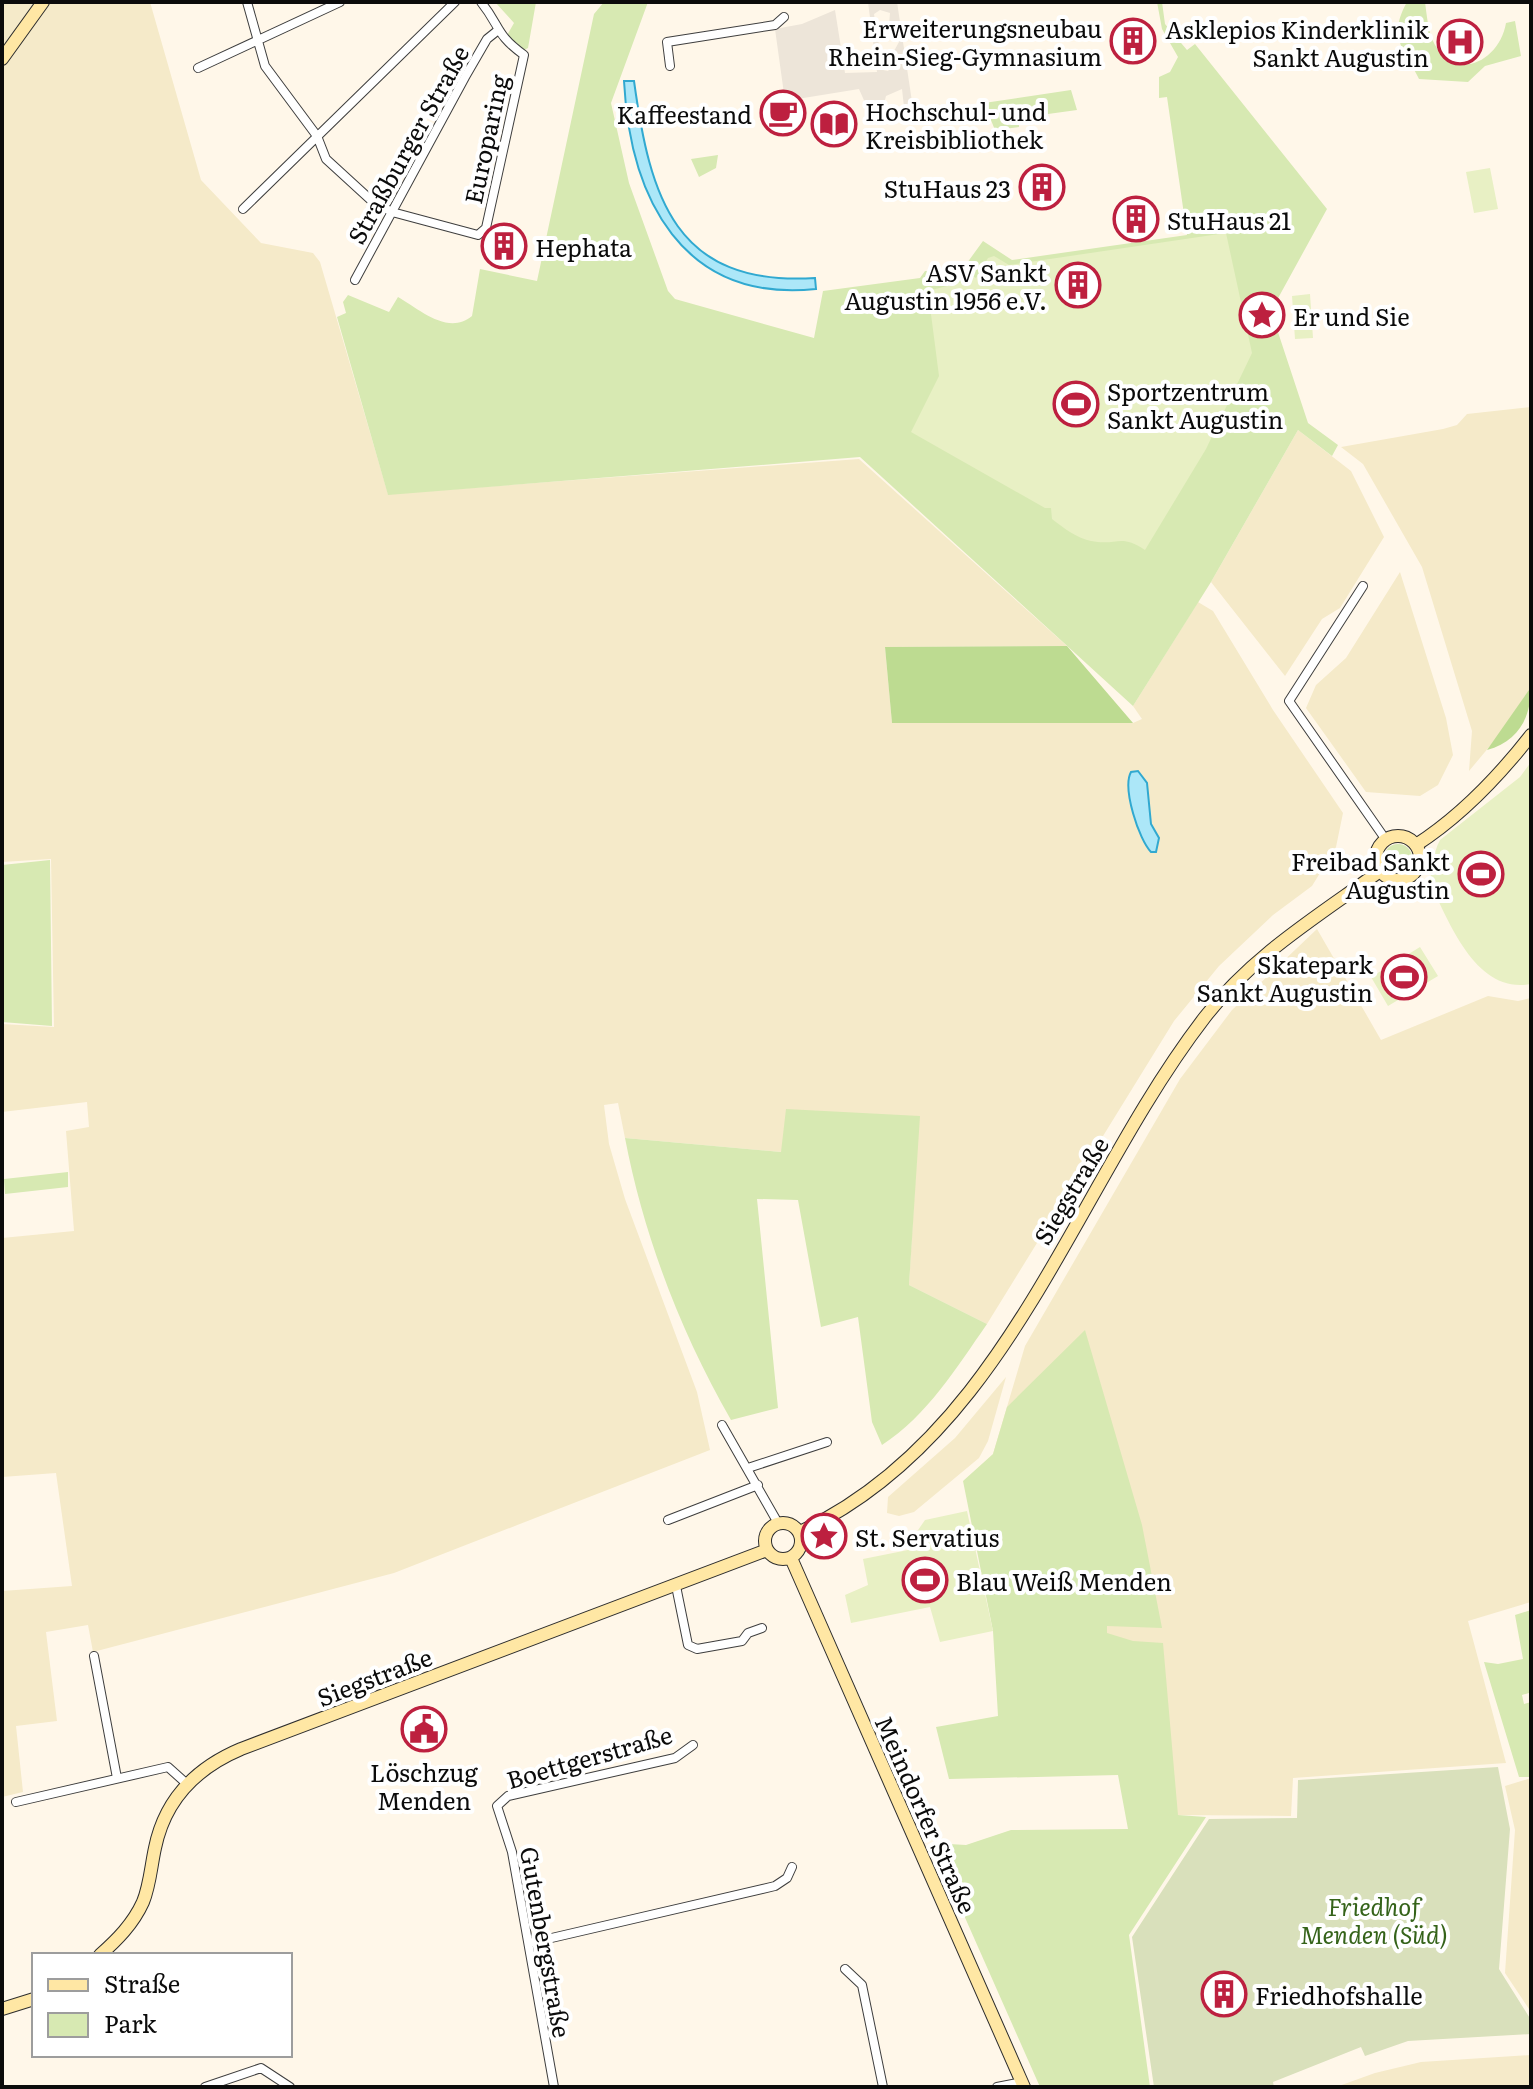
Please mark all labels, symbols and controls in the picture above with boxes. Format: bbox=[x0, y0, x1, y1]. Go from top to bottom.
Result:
place label: Erweiterungsneubau Rhein-Sieg-Gymnasium bbox=[828, 10, 1102, 73]
place label: Asklepios Kinderklinik Sankt Augustin bbox=[1165, 11, 1429, 74]
building icon: Erweiterungsneubau Rhein-Sieg-Gymnasium bbox=[1109, 17, 1157, 65]
hospital icon: Asklepios Kinderklinik Sankt Augustin bbox=[1436, 18, 1484, 66]
street label: Straßburger Straße bbox=[338, 38, 476, 250]
street label: Europaring bbox=[454, 71, 516, 207]
cafe icon: Kaffeestand bbox=[759, 89, 807, 137]
place label: Hochschul- und Kreisbibliothek bbox=[865, 93, 1047, 156]
place label: Kaffeestand bbox=[617, 96, 752, 131]
library icon: Hochschul- und Kreisbibliothek bbox=[810, 100, 858, 148]
building icon: StuHaus 23 bbox=[1018, 163, 1066, 211]
place label: StuHaus 23 bbox=[884, 170, 1011, 205]
building icon: StuHaus 21 bbox=[1112, 195, 1160, 243]
place label: StuHaus 21 bbox=[1167, 202, 1291, 237]
building icon: Hephata bbox=[480, 222, 528, 270]
place label: Hephata bbox=[535, 229, 632, 264]
place label: ASV Sankt Augustin 1956 e.V. bbox=[844, 254, 1047, 317]
building icon: ASV Sankt Augustin 1956 e.V. bbox=[1054, 261, 1102, 309]
place icon: Er und Sie bbox=[1238, 291, 1286, 339]
place label: Er und Sie bbox=[1293, 298, 1410, 333]
place label: Sportzentrum Sankt Augustin bbox=[1107, 373, 1283, 436]
sports icon: Sportzentrum Sankt Augustin bbox=[1052, 380, 1100, 428]
place label: Freibad Sankt Augustin bbox=[1291, 843, 1450, 906]
sports icon: Freibad Sankt Augustin bbox=[1457, 850, 1505, 898]
place label: Skatepark Sankt Augustin bbox=[1197, 946, 1373, 1009]
sports icon: Skatepark Sankt Augustin bbox=[1380, 953, 1428, 1001]
street label: Siegstraße bbox=[1024, 1129, 1116, 1251]
place icon: St. Servatius bbox=[800, 1512, 848, 1560]
place label: St. Servatius bbox=[855, 1519, 999, 1554]
sports icon: Blau Weiß Menden bbox=[901, 1556, 949, 1604]
place label: Blau Weiß Menden bbox=[956, 1563, 1172, 1598]
street label: Siegstraße bbox=[311, 1638, 437, 1714]
public building icon: Löschzug Menden bbox=[400, 1705, 448, 1753]
street label: Meindorfer Straße bbox=[868, 1710, 986, 1918]
street label: Boettgerstraße bbox=[502, 1716, 676, 1796]
place label: Löschzug Menden bbox=[370, 1754, 479, 1817]
street label: Gutenbergstraße bbox=[513, 1844, 581, 2040]
park label: Friedhof Menden (Süd) bbox=[1300, 1888, 1448, 1951]
legend bbox=[32, 1953, 292, 2057]
text: Straße bbox=[104, 1965, 180, 2000]
building icon: Friedhofshalle bbox=[1200, 1970, 1248, 2018]
place label: Friedhofshalle bbox=[1255, 1977, 1423, 2012]
text: Park bbox=[104, 2005, 157, 2040]

